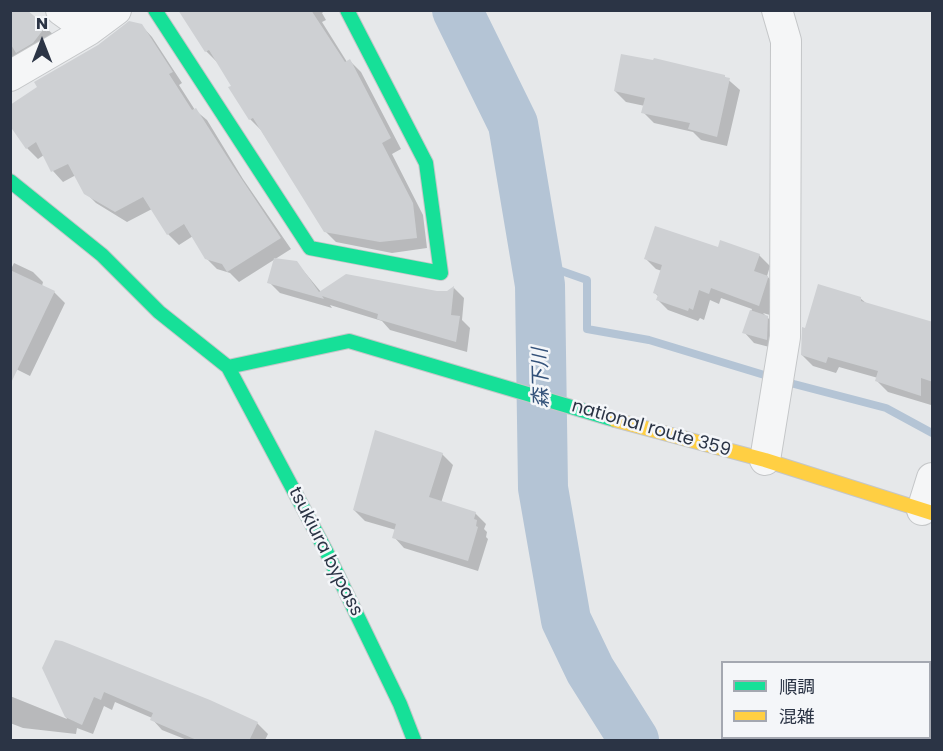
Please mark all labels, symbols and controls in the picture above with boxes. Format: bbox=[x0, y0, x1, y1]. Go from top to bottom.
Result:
north arrow bbox=[12, 12, 72, 72]
text: N bbox=[36, 12, 48, 35]
water label: 森下川 bbox=[529, 348, 555, 408]
street label: national route 359 bbox=[569, 396, 733, 462]
street label: tsukiura bypass bbox=[283, 484, 367, 620]
legend bbox=[721, 661, 931, 739]
text: 順調 bbox=[779, 674, 815, 699]
text: 混雑 bbox=[779, 704, 815, 729]

